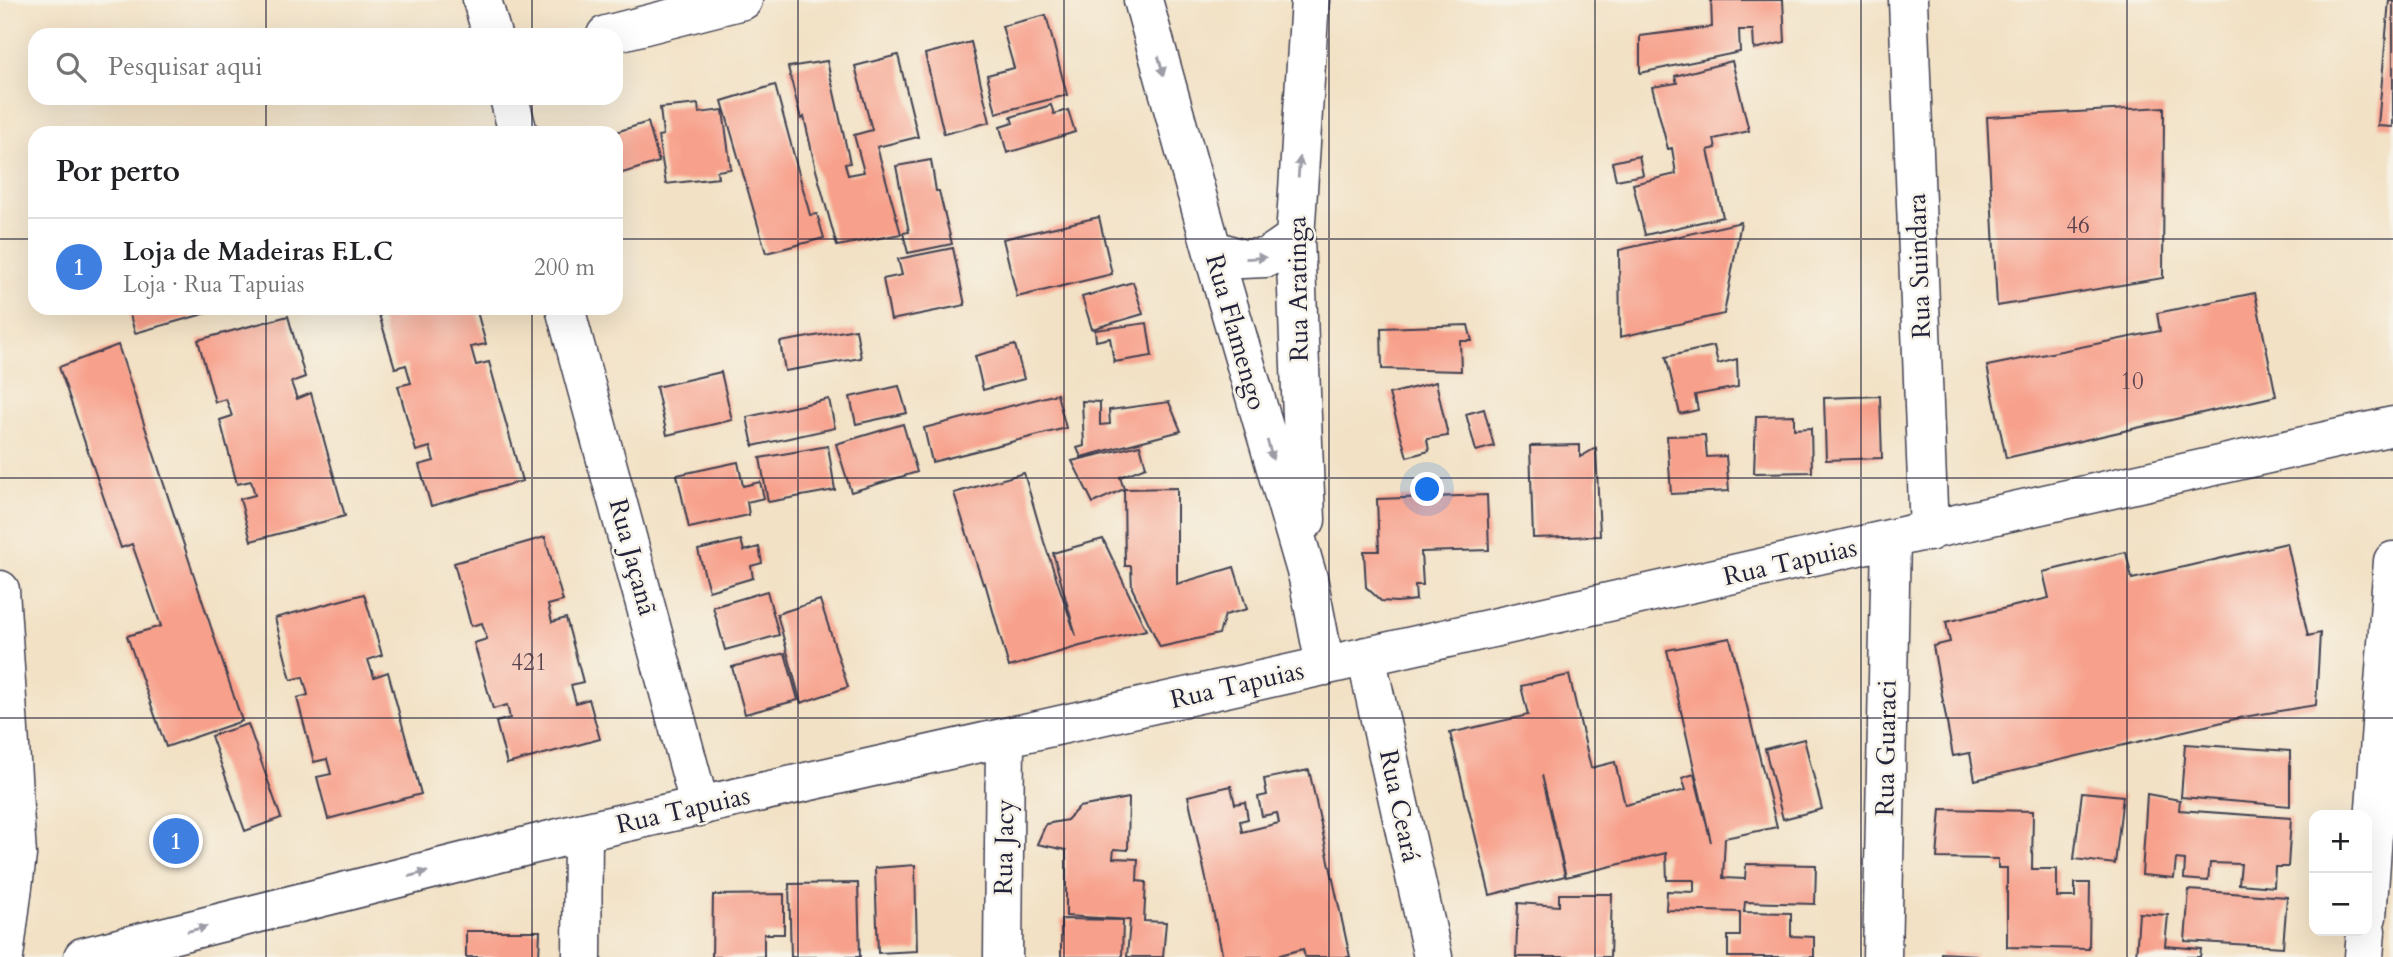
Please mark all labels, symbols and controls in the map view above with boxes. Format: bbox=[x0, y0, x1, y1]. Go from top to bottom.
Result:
search box bbox=[28, 28, 623, 105]
icon: search bbox=[52, 48, 90, 86]
text: Pesquisar aqui bbox=[108, 49, 263, 84]
one-way arrow bbox=[1156, 55, 1167, 77]
text: Por perto bbox=[56, 151, 180, 192]
one-way arrow bbox=[1294, 156, 1305, 178]
street label: Rua Suindara bbox=[1899, 193, 1939, 339]
house number: 46 bbox=[2066, 210, 2090, 241]
street label: Rua Aratinga bbox=[1279, 216, 1317, 362]
text: Loja de Madeiras F.L.C bbox=[123, 234, 393, 269]
street label: Rua Flamengo bbox=[1197, 250, 1275, 414]
text: 1 bbox=[73, 252, 85, 283]
text: 200 m bbox=[534, 252, 595, 283]
one-way arrow bbox=[1245, 252, 1267, 263]
text: Loja · Rua Tapuias bbox=[123, 269, 304, 300]
house number: 10 bbox=[2120, 366, 2144, 397]
one-way arrow bbox=[1266, 439, 1276, 460]
your location bbox=[1410, 472, 1444, 506]
street label: Rua Jaçanã bbox=[601, 495, 665, 619]
street label: Rua Tapuias bbox=[1720, 530, 1860, 594]
house number: 421 bbox=[511, 647, 547, 678]
street label: Rua Tapuias bbox=[1167, 653, 1307, 717]
street label: Rua Guaraci bbox=[1867, 679, 1905, 817]
street label: Rua Ceará bbox=[1371, 747, 1429, 865]
street label: Rua Tapuias bbox=[613, 778, 753, 842]
street label: Rua Jacy bbox=[986, 798, 1022, 895]
map controls bbox=[2309, 810, 2372, 936]
button: + bbox=[2309, 810, 2372, 873]
pin: 1 bbox=[153, 815, 199, 867]
one-way arrow bbox=[407, 868, 429, 879]
button: − bbox=[2309, 873, 2372, 936]
one-way arrow bbox=[186, 923, 208, 934]

